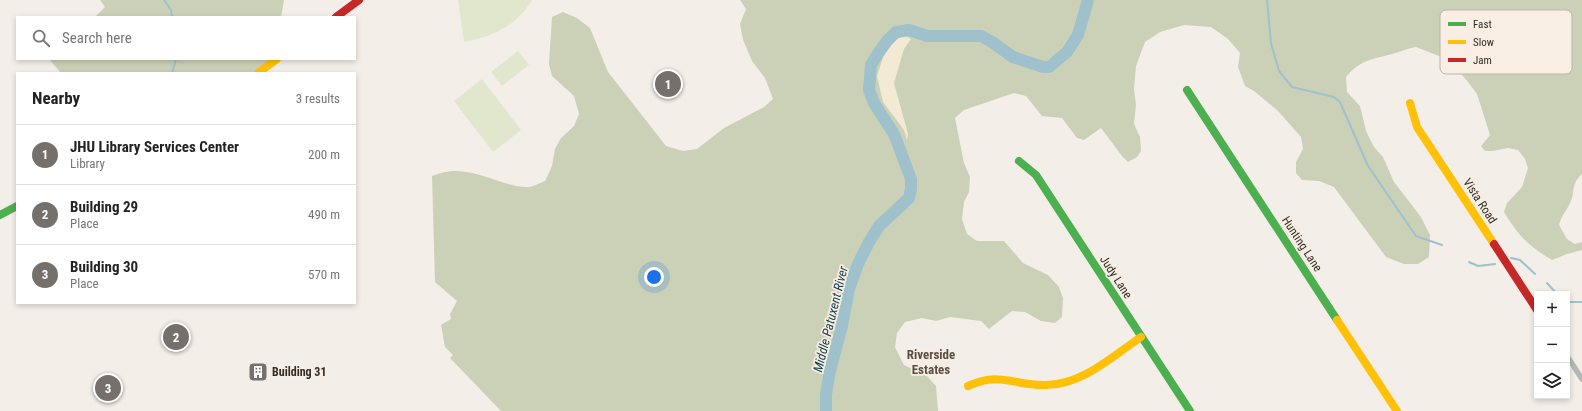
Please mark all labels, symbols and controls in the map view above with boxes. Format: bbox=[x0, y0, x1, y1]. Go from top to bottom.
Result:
legend bbox=[1440, 10, 1572, 74]
search box bbox=[16, 16, 356, 60]
text: Fast bbox=[1473, 18, 1492, 31]
icon: search bbox=[30, 27, 52, 49]
text: Search here bbox=[62, 29, 132, 47]
text: Slow bbox=[1473, 36, 1494, 49]
text: Jam bbox=[1473, 54, 1492, 67]
pin: 1 bbox=[655, 69, 681, 99]
text: Nearby bbox=[32, 88, 80, 108]
text: 3 results bbox=[296, 91, 340, 106]
text: JHU Library Services Center bbox=[70, 138, 239, 156]
text: 1 bbox=[42, 147, 48, 162]
text: 200 m bbox=[308, 147, 340, 162]
text: Library bbox=[70, 156, 105, 171]
street label: Vista Road bbox=[1460, 176, 1500, 226]
text: Building 29 bbox=[70, 198, 138, 216]
text: 2 bbox=[42, 207, 48, 222]
text: 490 m bbox=[308, 207, 340, 222]
street label: Hunting Lane bbox=[1279, 214, 1325, 274]
text: Place bbox=[70, 216, 99, 231]
street label: Judy Lane bbox=[1097, 253, 1135, 301]
text: Building 30 bbox=[70, 258, 138, 276]
water label: Middle Patuxent River bbox=[810, 264, 851, 373]
text: 3 bbox=[42, 267, 48, 282]
text: 570 m bbox=[308, 267, 340, 282]
your location bbox=[644, 267, 664, 287]
text: Place bbox=[70, 276, 99, 291]
map controls bbox=[1534, 291, 1570, 399]
button: + bbox=[1534, 291, 1570, 327]
pin: 2 bbox=[163, 322, 189, 352]
button: − bbox=[1534, 327, 1570, 363]
district label: Riverside Estates bbox=[907, 347, 955, 377]
building icon: Building 31 bbox=[247, 361, 269, 383]
button: layers bbox=[1534, 363, 1570, 399]
place label: Building 31 bbox=[272, 365, 327, 379]
pin: 3 bbox=[95, 373, 121, 403]

